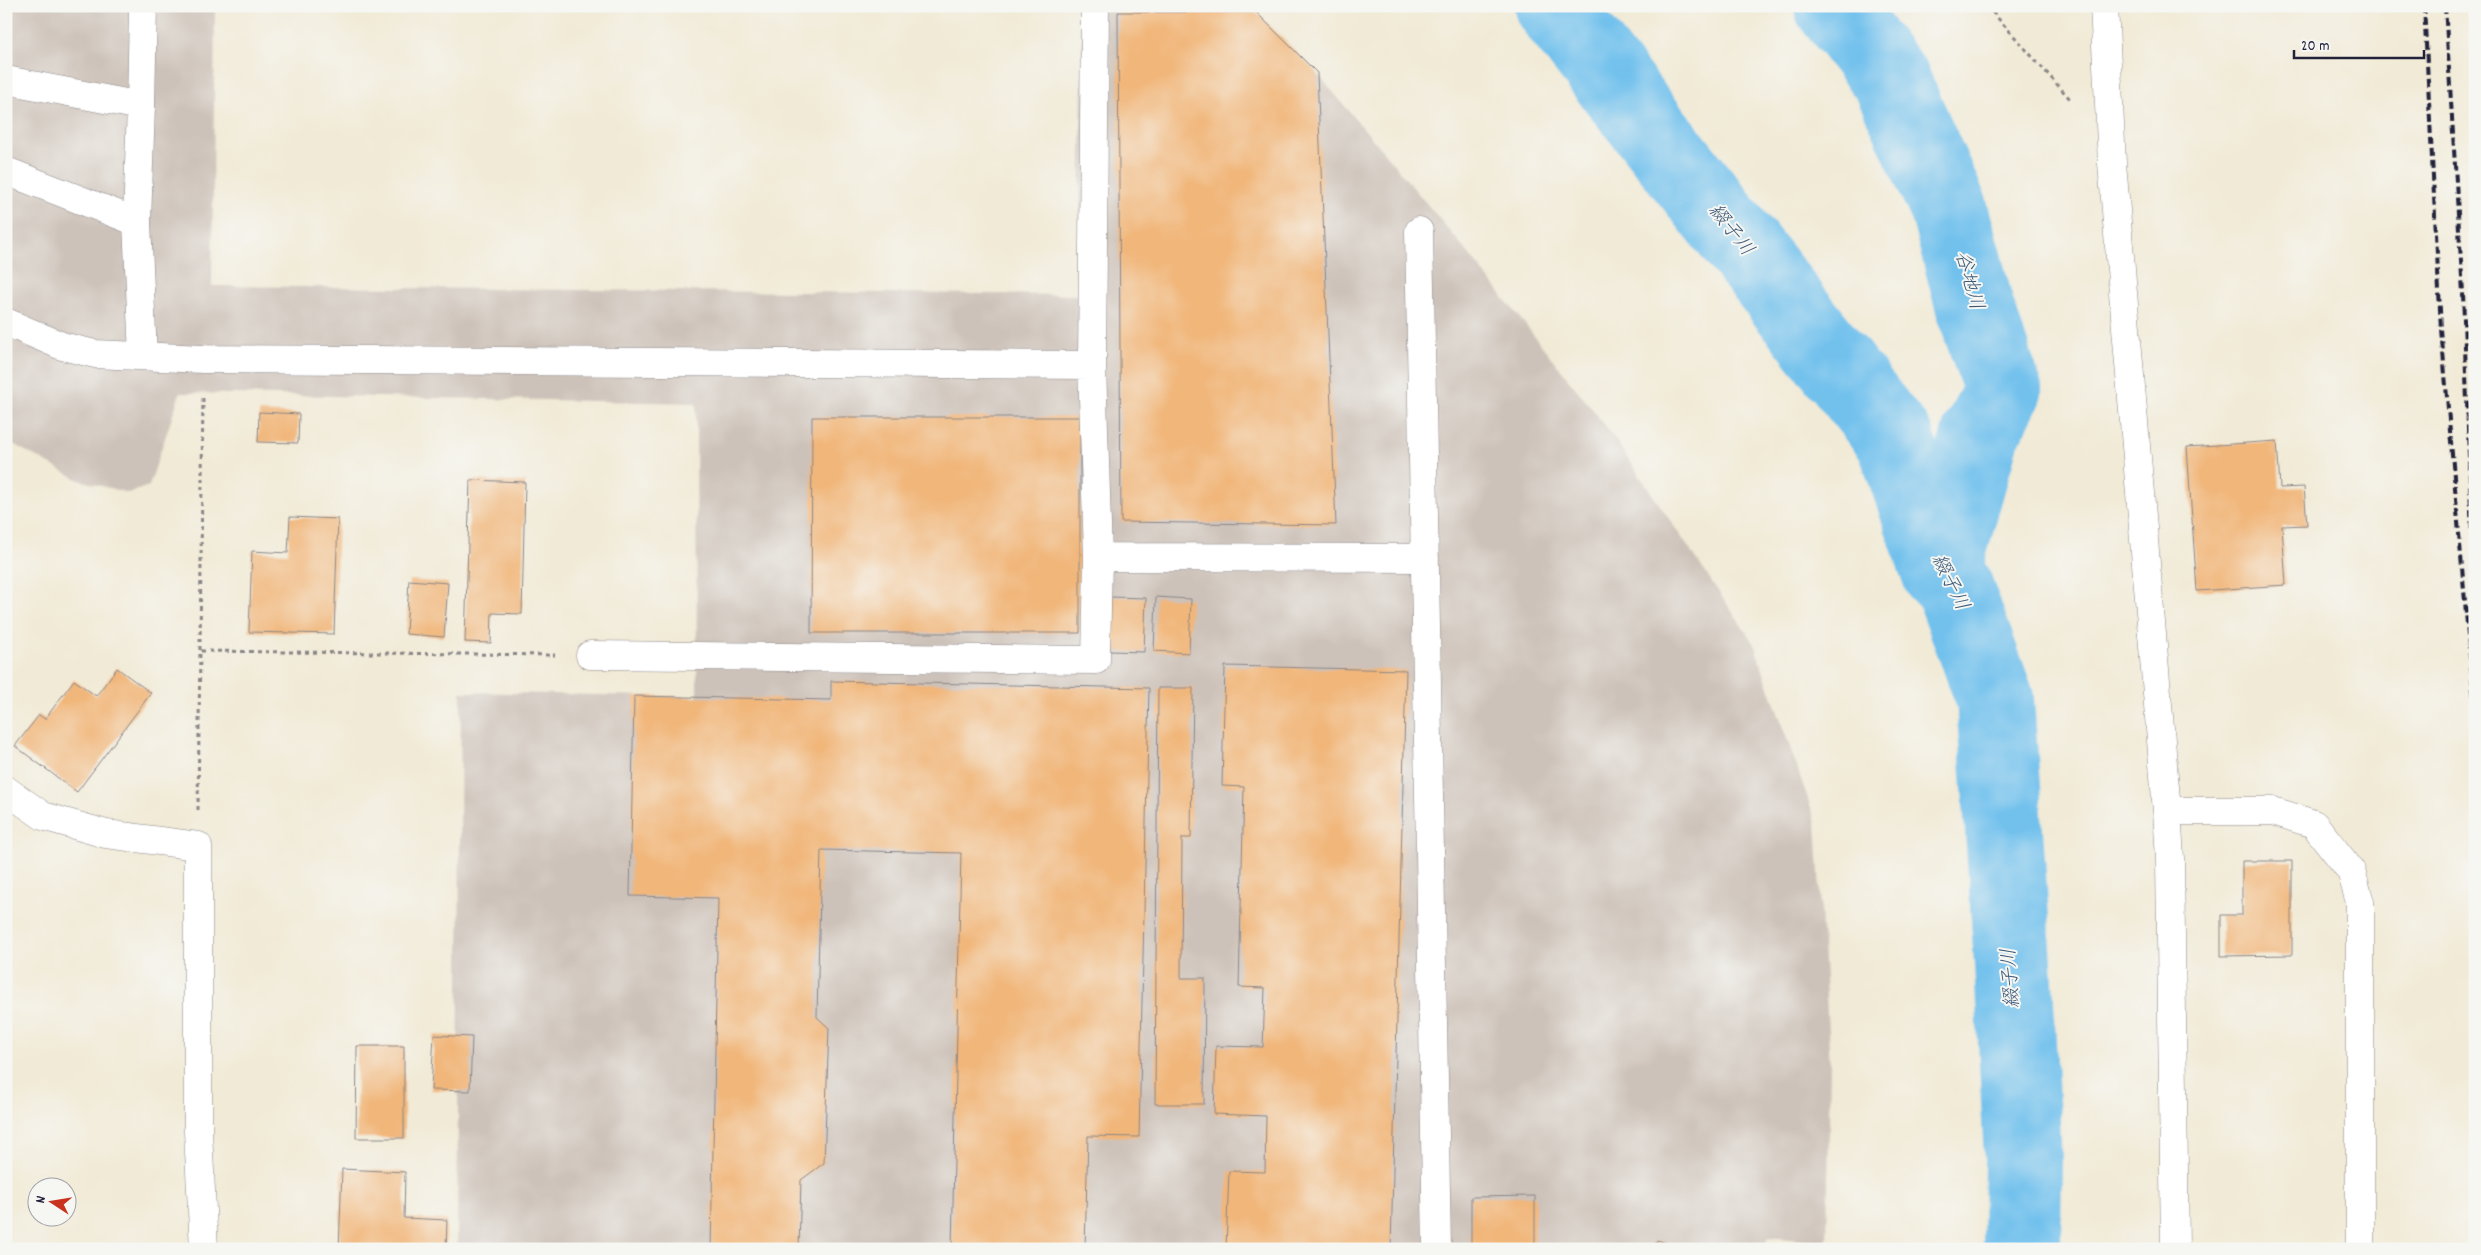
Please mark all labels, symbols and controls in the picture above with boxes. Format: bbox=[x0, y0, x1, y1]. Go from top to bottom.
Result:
scale bar bbox=[2294, 28, 2424, 60]
text: 20 m bbox=[2301, 36, 2329, 58]
water label: 綴子川 bbox=[1700, 199, 1760, 263]
water label: 谷地川 bbox=[1947, 248, 1989, 314]
water label: 綴子川 bbox=[1923, 550, 1975, 616]
water label: 綴子川 bbox=[1996, 947, 2028, 1009]
north arrow bbox=[28, 1178, 78, 1228]
text: N bbox=[31, 1194, 52, 1205]

